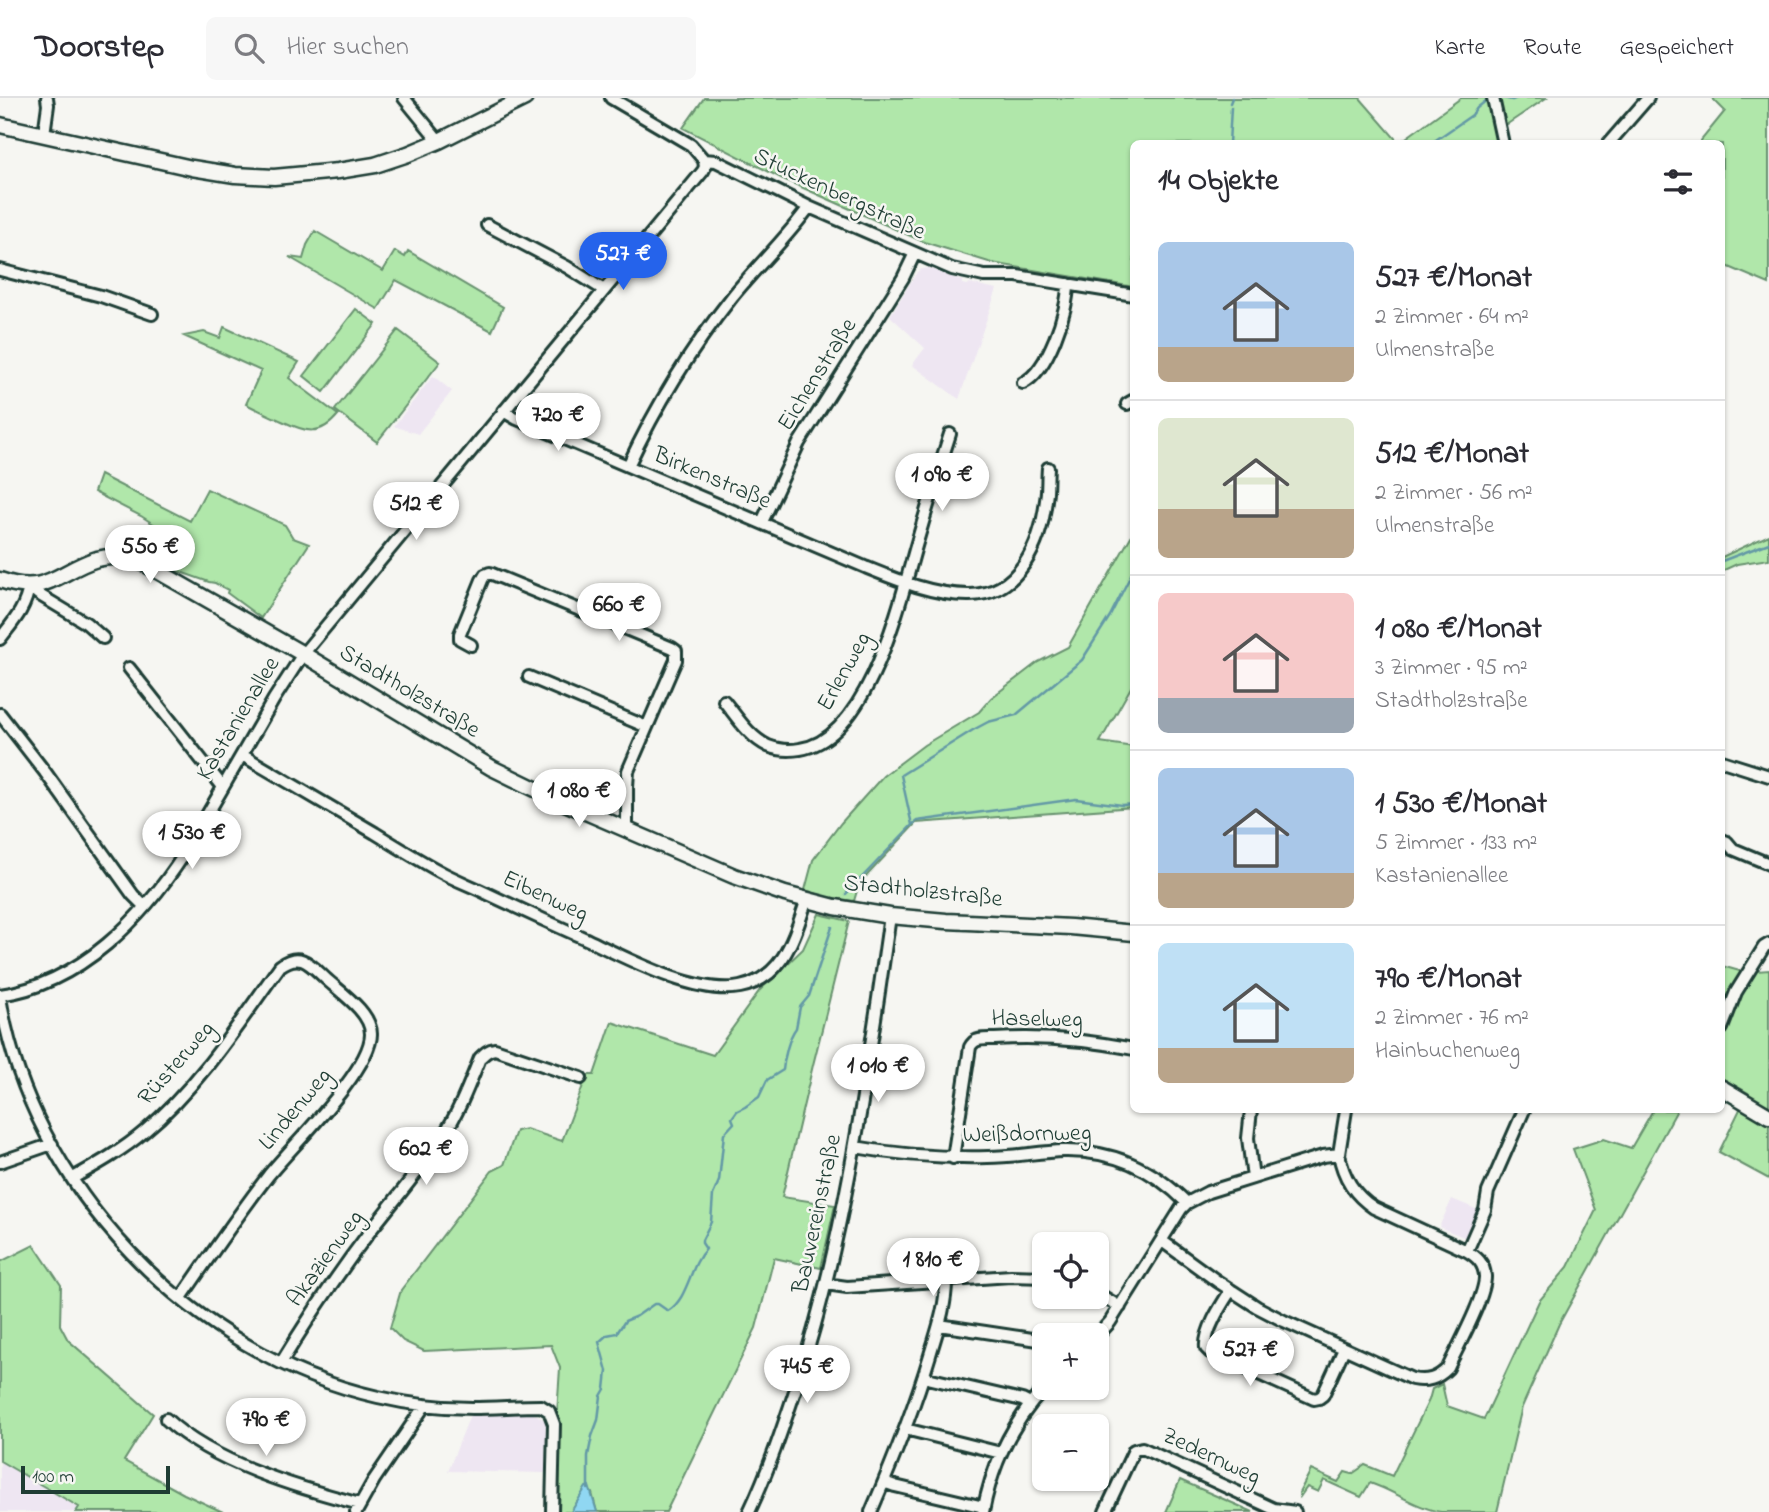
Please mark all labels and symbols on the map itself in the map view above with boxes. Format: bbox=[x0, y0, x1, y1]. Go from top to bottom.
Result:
street label: Stuckenbergstraße bbox=[747, 140, 931, 250]
pin: 527 € bbox=[574, 232, 672, 292]
street label: Eichenstraße bbox=[769, 311, 867, 438]
pin: 720 € bbox=[509, 394, 607, 453]
street label: Birkenstraße bbox=[647, 438, 777, 520]
pin: 1 090 € bbox=[877, 454, 1007, 513]
pin: 512 € bbox=[367, 482, 465, 542]
pin: 550 € bbox=[101, 526, 199, 585]
pin: 660 € bbox=[570, 584, 668, 643]
street label: Erlenweg bbox=[809, 626, 881, 718]
street label: Stadtholzstraße bbox=[332, 636, 486, 748]
street label: Kastanienallee bbox=[188, 650, 290, 788]
pin: 1 080 € bbox=[514, 770, 644, 829]
pin: 1 530 € bbox=[127, 812, 257, 871]
street label: Eibenweg bbox=[496, 862, 594, 932]
street label: Stadtholzstraße bbox=[842, 866, 1004, 918]
street label: Haselweg bbox=[991, 1002, 1083, 1038]
street label: Rüsterweg bbox=[130, 1014, 224, 1114]
pin: 1 010 € bbox=[813, 1044, 943, 1104]
street label: Lindenweg bbox=[251, 1061, 341, 1159]
street label: Weißdornweg bbox=[962, 1116, 1092, 1154]
pin: 602 € bbox=[377, 1128, 475, 1187]
street label: Bauvereinstraße bbox=[784, 1131, 852, 1298]
street label: Akazienweg bbox=[279, 1203, 373, 1315]
pin: 1 810 € bbox=[868, 1238, 998, 1298]
pin: 527 € bbox=[1201, 1328, 1299, 1388]
pin: 745 € bbox=[758, 1346, 856, 1405]
pin: 790 € bbox=[217, 1398, 315, 1458]
street label: Zedernweg bbox=[1156, 1419, 1266, 1495]
scale bar bbox=[21, 1463, 170, 1495]

